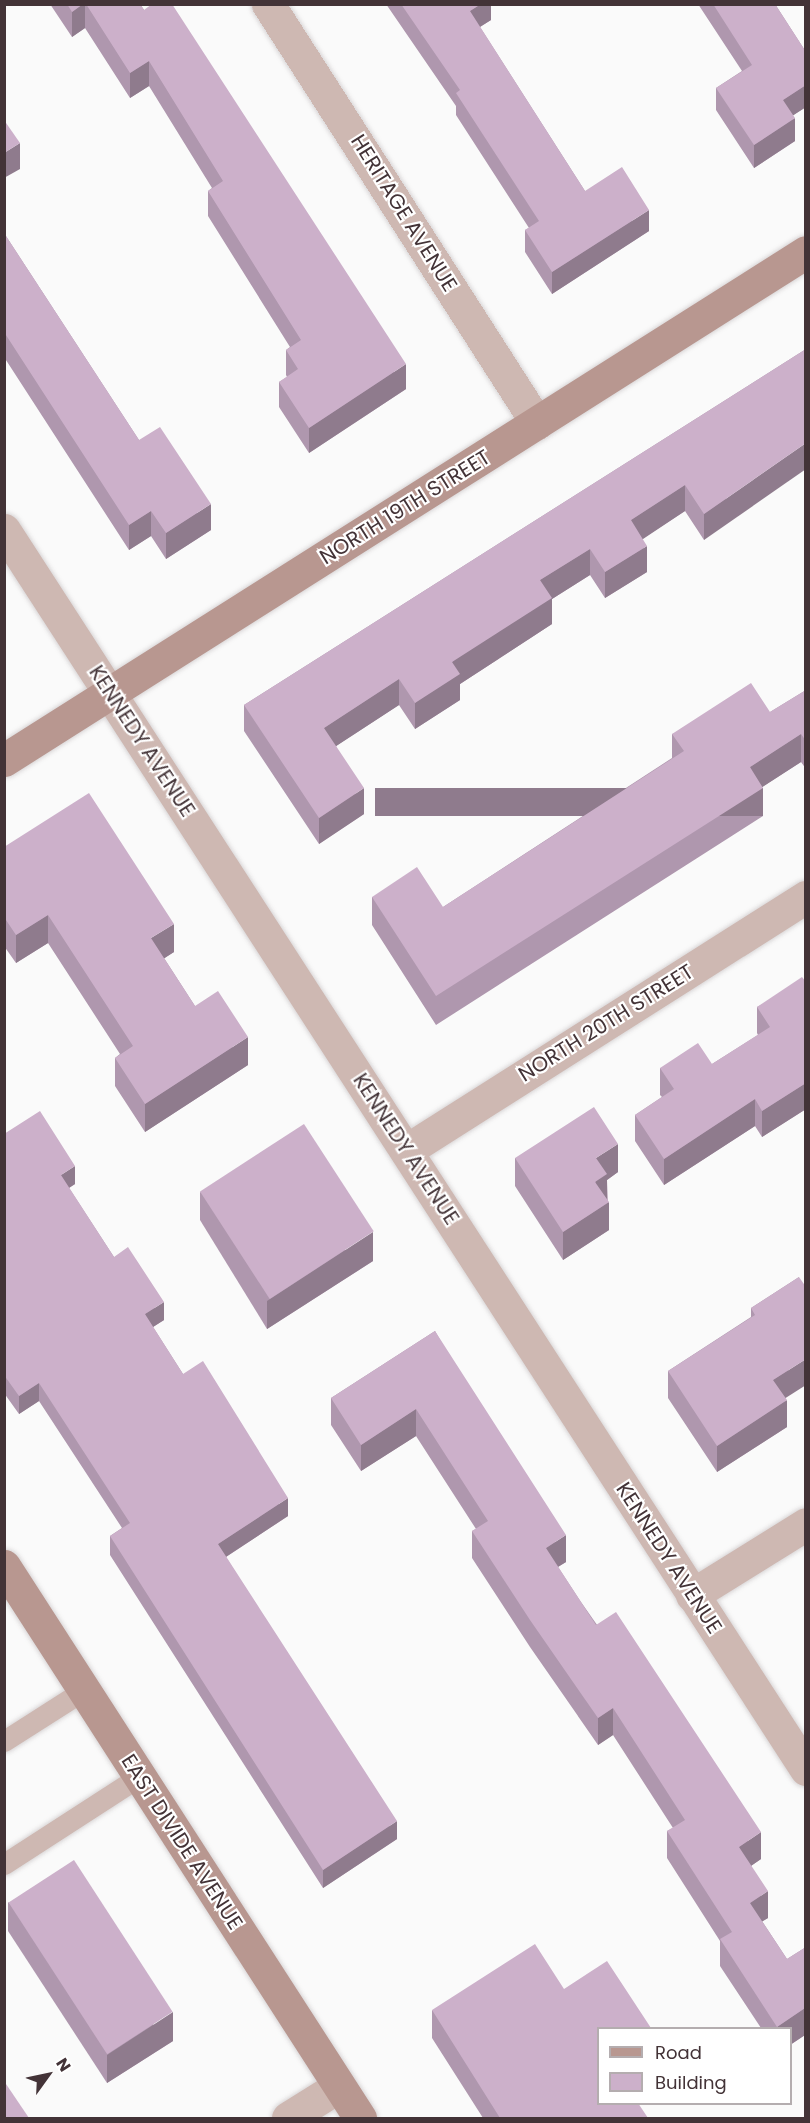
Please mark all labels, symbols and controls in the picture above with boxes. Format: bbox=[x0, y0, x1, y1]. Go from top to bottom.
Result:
street label: HERITAGE AVENUE bbox=[346, 130, 462, 296]
street label: NORTH 19TH STREET bbox=[315, 444, 495, 570]
street label: KENNEDY AVENUE bbox=[84, 661, 200, 821]
street label: NORTH 20TH STREET bbox=[514, 959, 698, 1087]
street label: KENNEDY AVENUE bbox=[348, 1069, 464, 1229]
street label: KENNEDY AVENUE bbox=[611, 1478, 727, 1638]
street label: EAST DIVIDE AVENUE bbox=[116, 1750, 248, 1934]
legend bbox=[597, 2027, 792, 2105]
text: Road bbox=[655, 2040, 702, 2065]
north arrow bbox=[18, 2045, 78, 2105]
text: N bbox=[51, 2054, 76, 2076]
text: Building bbox=[655, 2070, 727, 2095]

